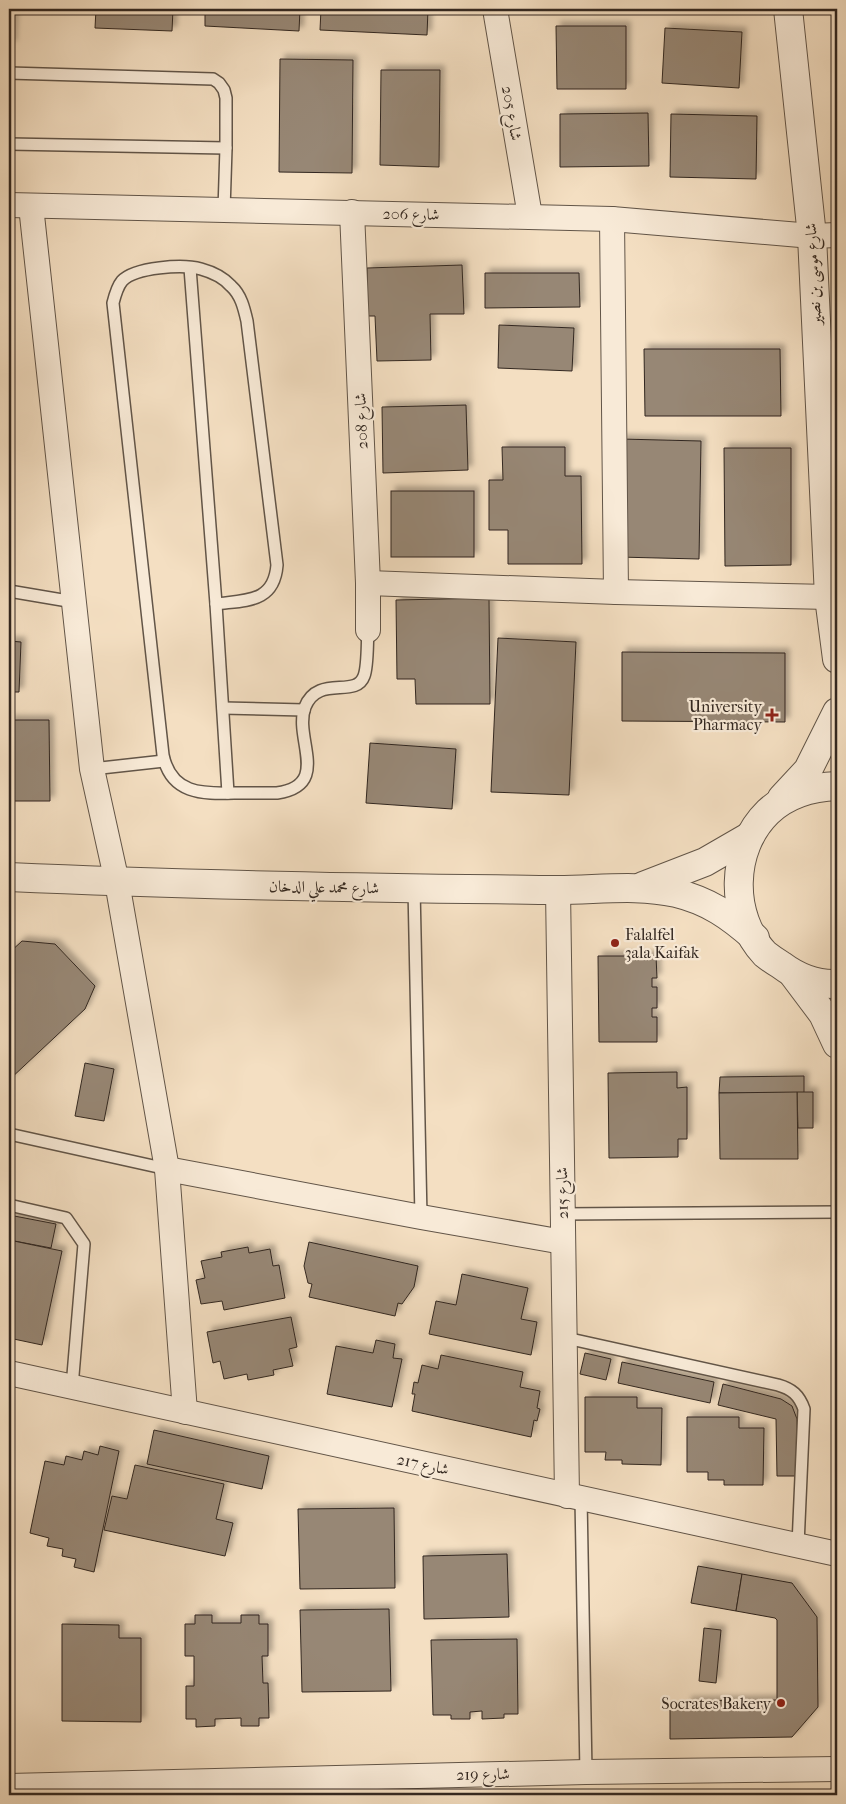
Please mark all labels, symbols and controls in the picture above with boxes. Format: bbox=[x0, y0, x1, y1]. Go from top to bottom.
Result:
street label: شارع 205 bbox=[494, 84, 526, 143]
street label: شارع 206 bbox=[382, 204, 440, 228]
street label: شارع موسى بن نصير bbox=[801, 222, 829, 328]
street label: شارع 208 bbox=[351, 392, 375, 449]
place label: University Pharmacy bbox=[689, 697, 762, 734]
marker: University Pharmacy bbox=[766, 709, 778, 721]
street label: شارع محمد علي الدخان bbox=[269, 877, 379, 903]
place label: Falalfel 3ala Kaifak bbox=[625, 925, 700, 962]
marker: Falalfel 3ala Kaifak bbox=[609, 937, 621, 949]
street label: شارع 215 bbox=[552, 1167, 576, 1219]
street label: شارع 217 bbox=[394, 1449, 451, 1483]
place label: Socrates Bakery bbox=[661, 1694, 771, 1713]
marker: Socrates Bakery bbox=[775, 1697, 787, 1709]
street label: شارع 219 bbox=[456, 1764, 510, 1788]

